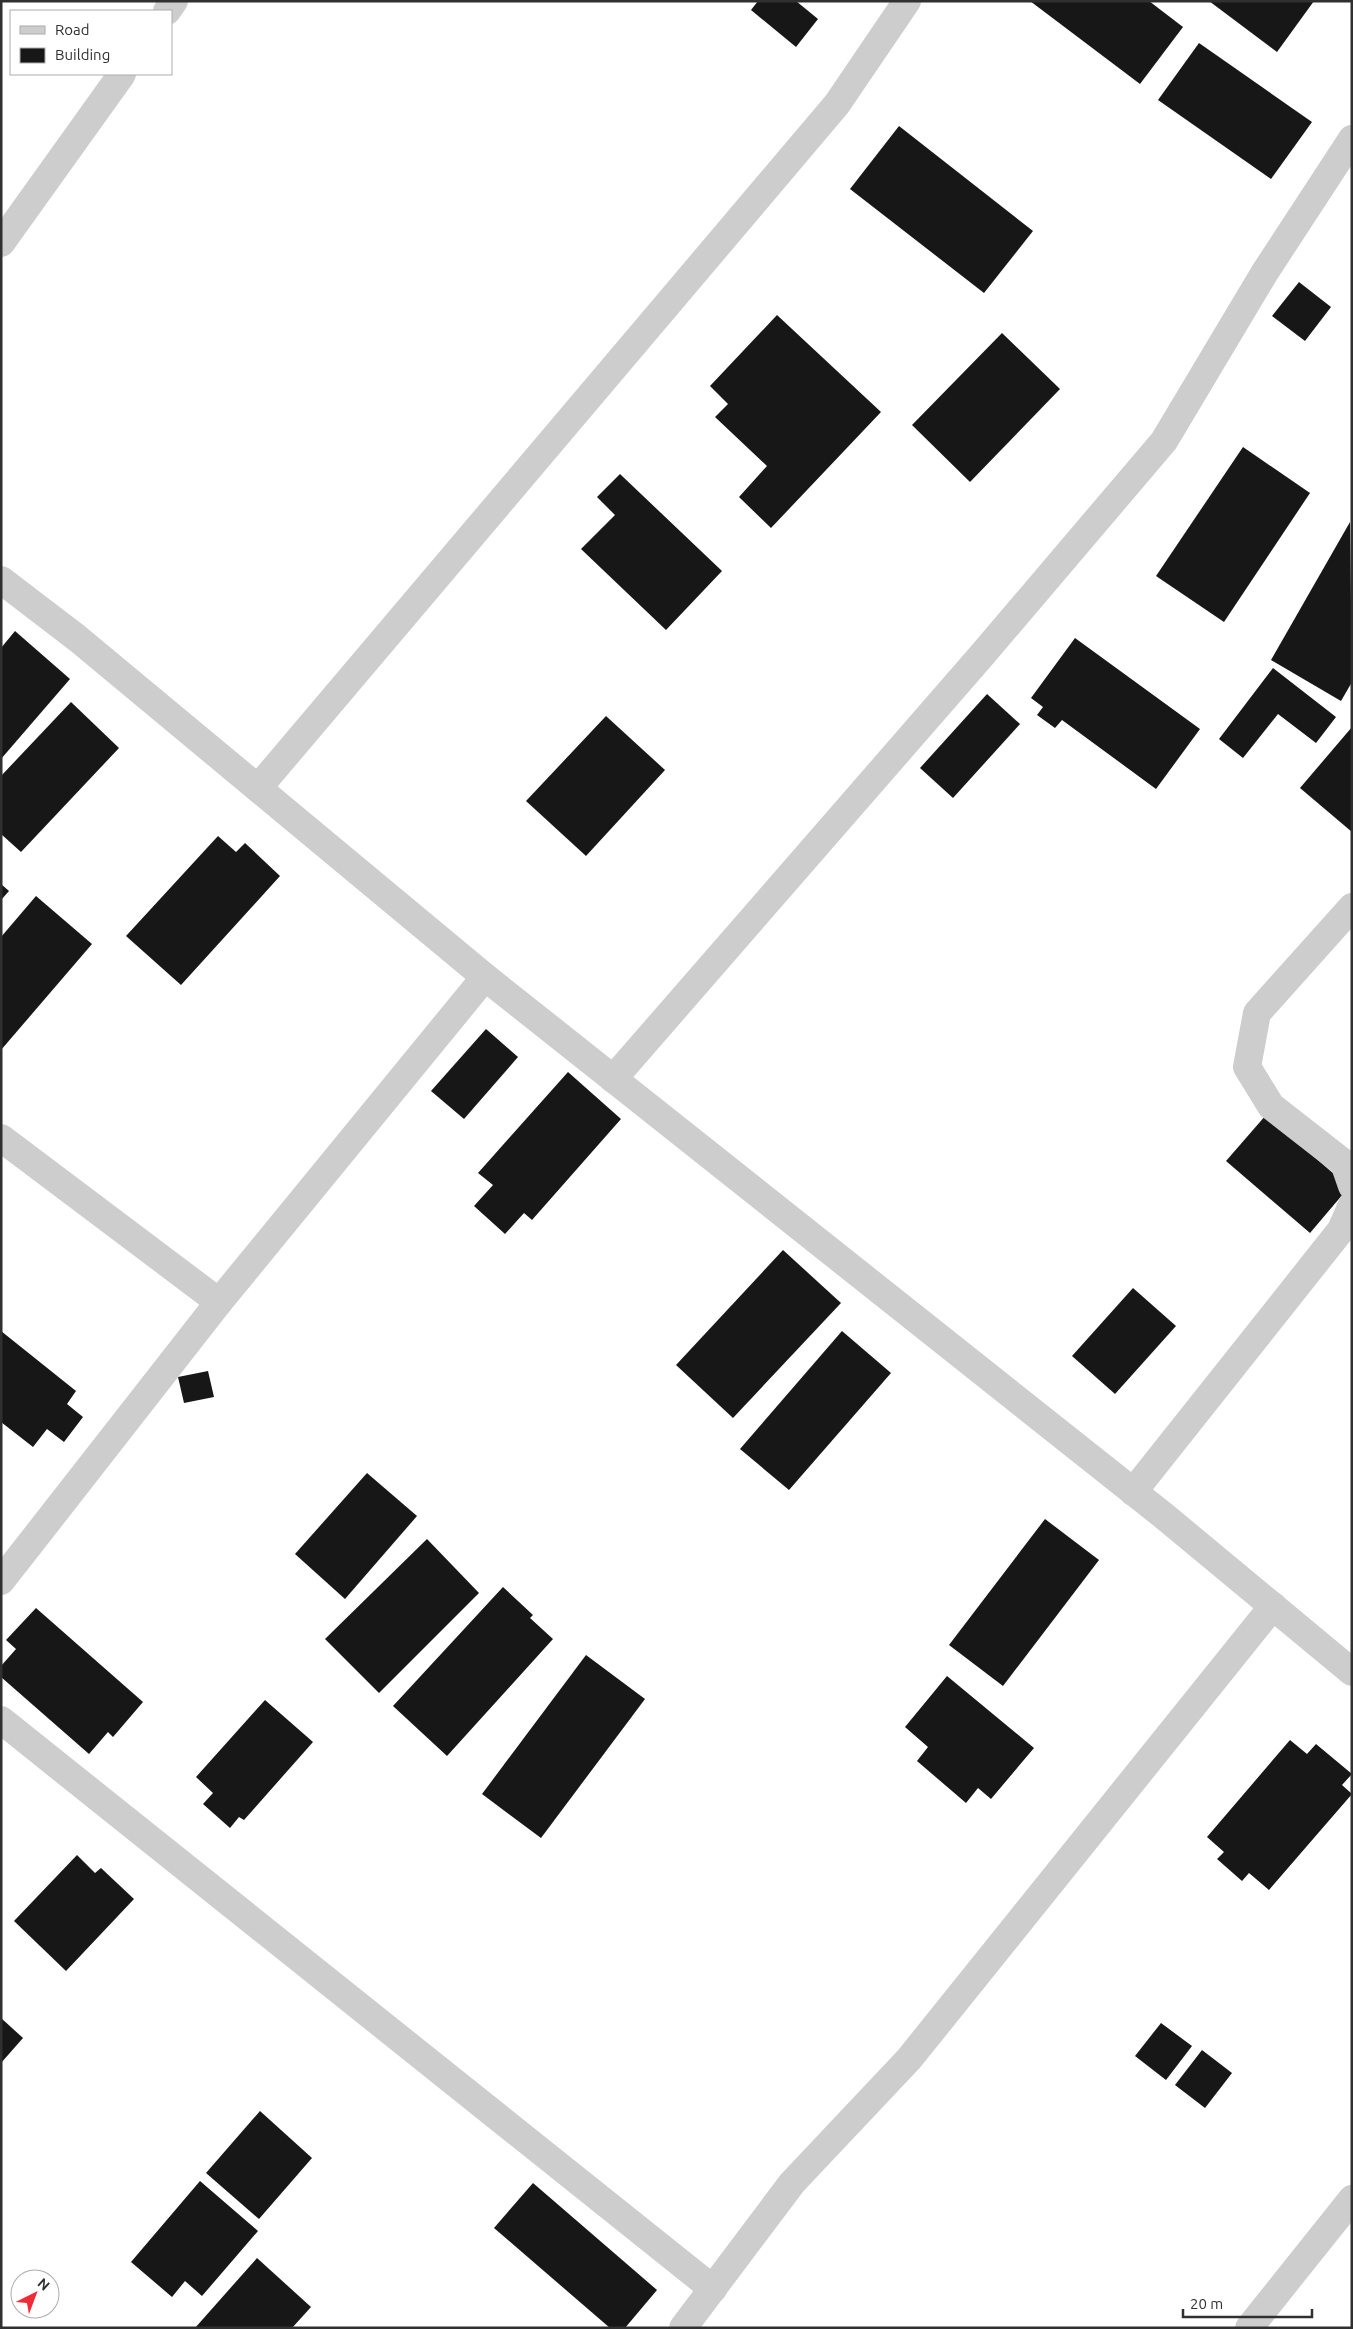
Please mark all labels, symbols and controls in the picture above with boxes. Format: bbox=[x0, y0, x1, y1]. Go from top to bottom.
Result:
legend bbox=[10, 10, 172, 75]
text: Road bbox=[55, 21, 90, 38]
text: Building bbox=[55, 46, 110, 63]
north arrow bbox=[10, 2269, 60, 2319]
text: N bbox=[34, 2275, 53, 2294]
scale bar bbox=[1183, 2286, 1312, 2318]
text: 20 m bbox=[1190, 2295, 1223, 2312]

